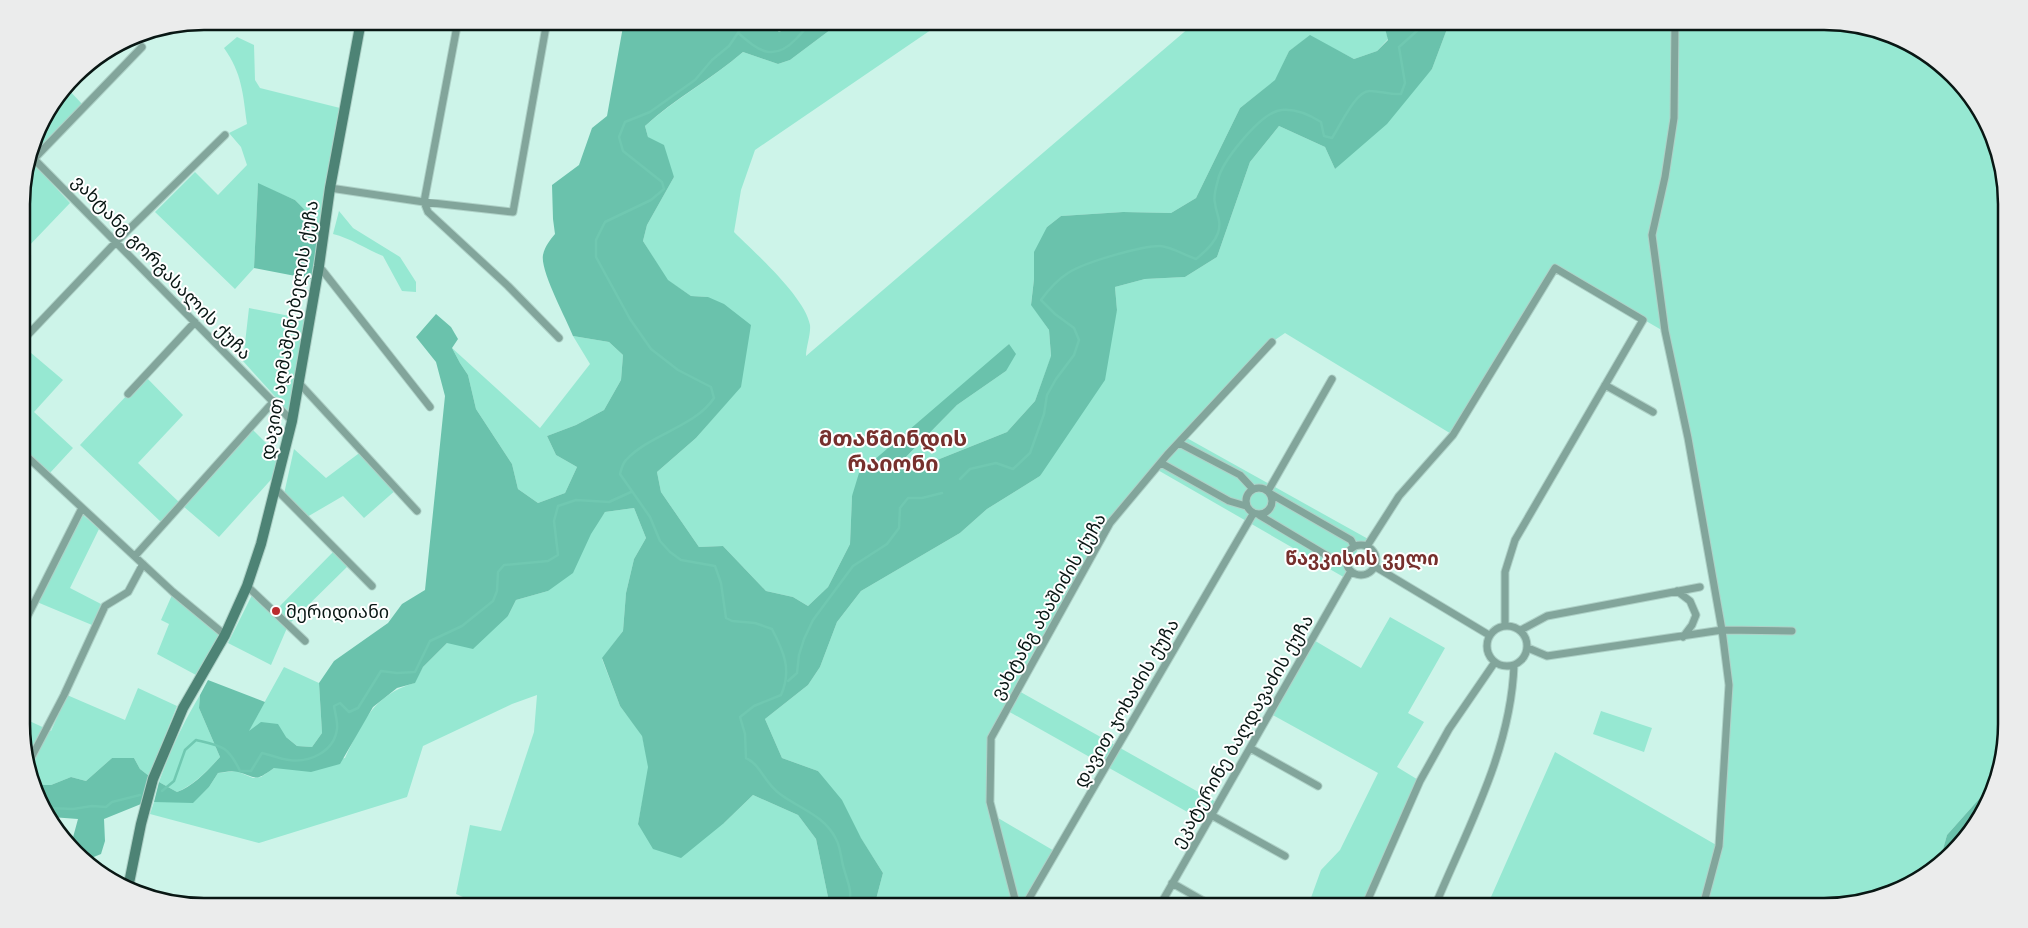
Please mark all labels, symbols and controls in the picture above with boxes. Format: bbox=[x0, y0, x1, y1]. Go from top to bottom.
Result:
street label: ვახტანგ გორგასალის ქუჩა bbox=[67, 170, 257, 364]
street label: დავით აღმაშენებელის ქუჩა bbox=[255, 199, 323, 461]
district label: მთაწმინდის რაიონი bbox=[819, 424, 967, 477]
street label: ვახტანგ აბაშიძის ქუჩა bbox=[985, 509, 1111, 703]
district label: წავკისის ველი bbox=[1285, 546, 1439, 570]
place label: მერიდიანი bbox=[286, 600, 389, 623]
marker: მერიდიანი bbox=[270, 605, 282, 617]
street label: ეკატერინე ბაღდავაძის ქუჩა bbox=[1166, 610, 1318, 852]
street label: დავით ჯოხაძის ქუჩა bbox=[1068, 615, 1184, 791]

